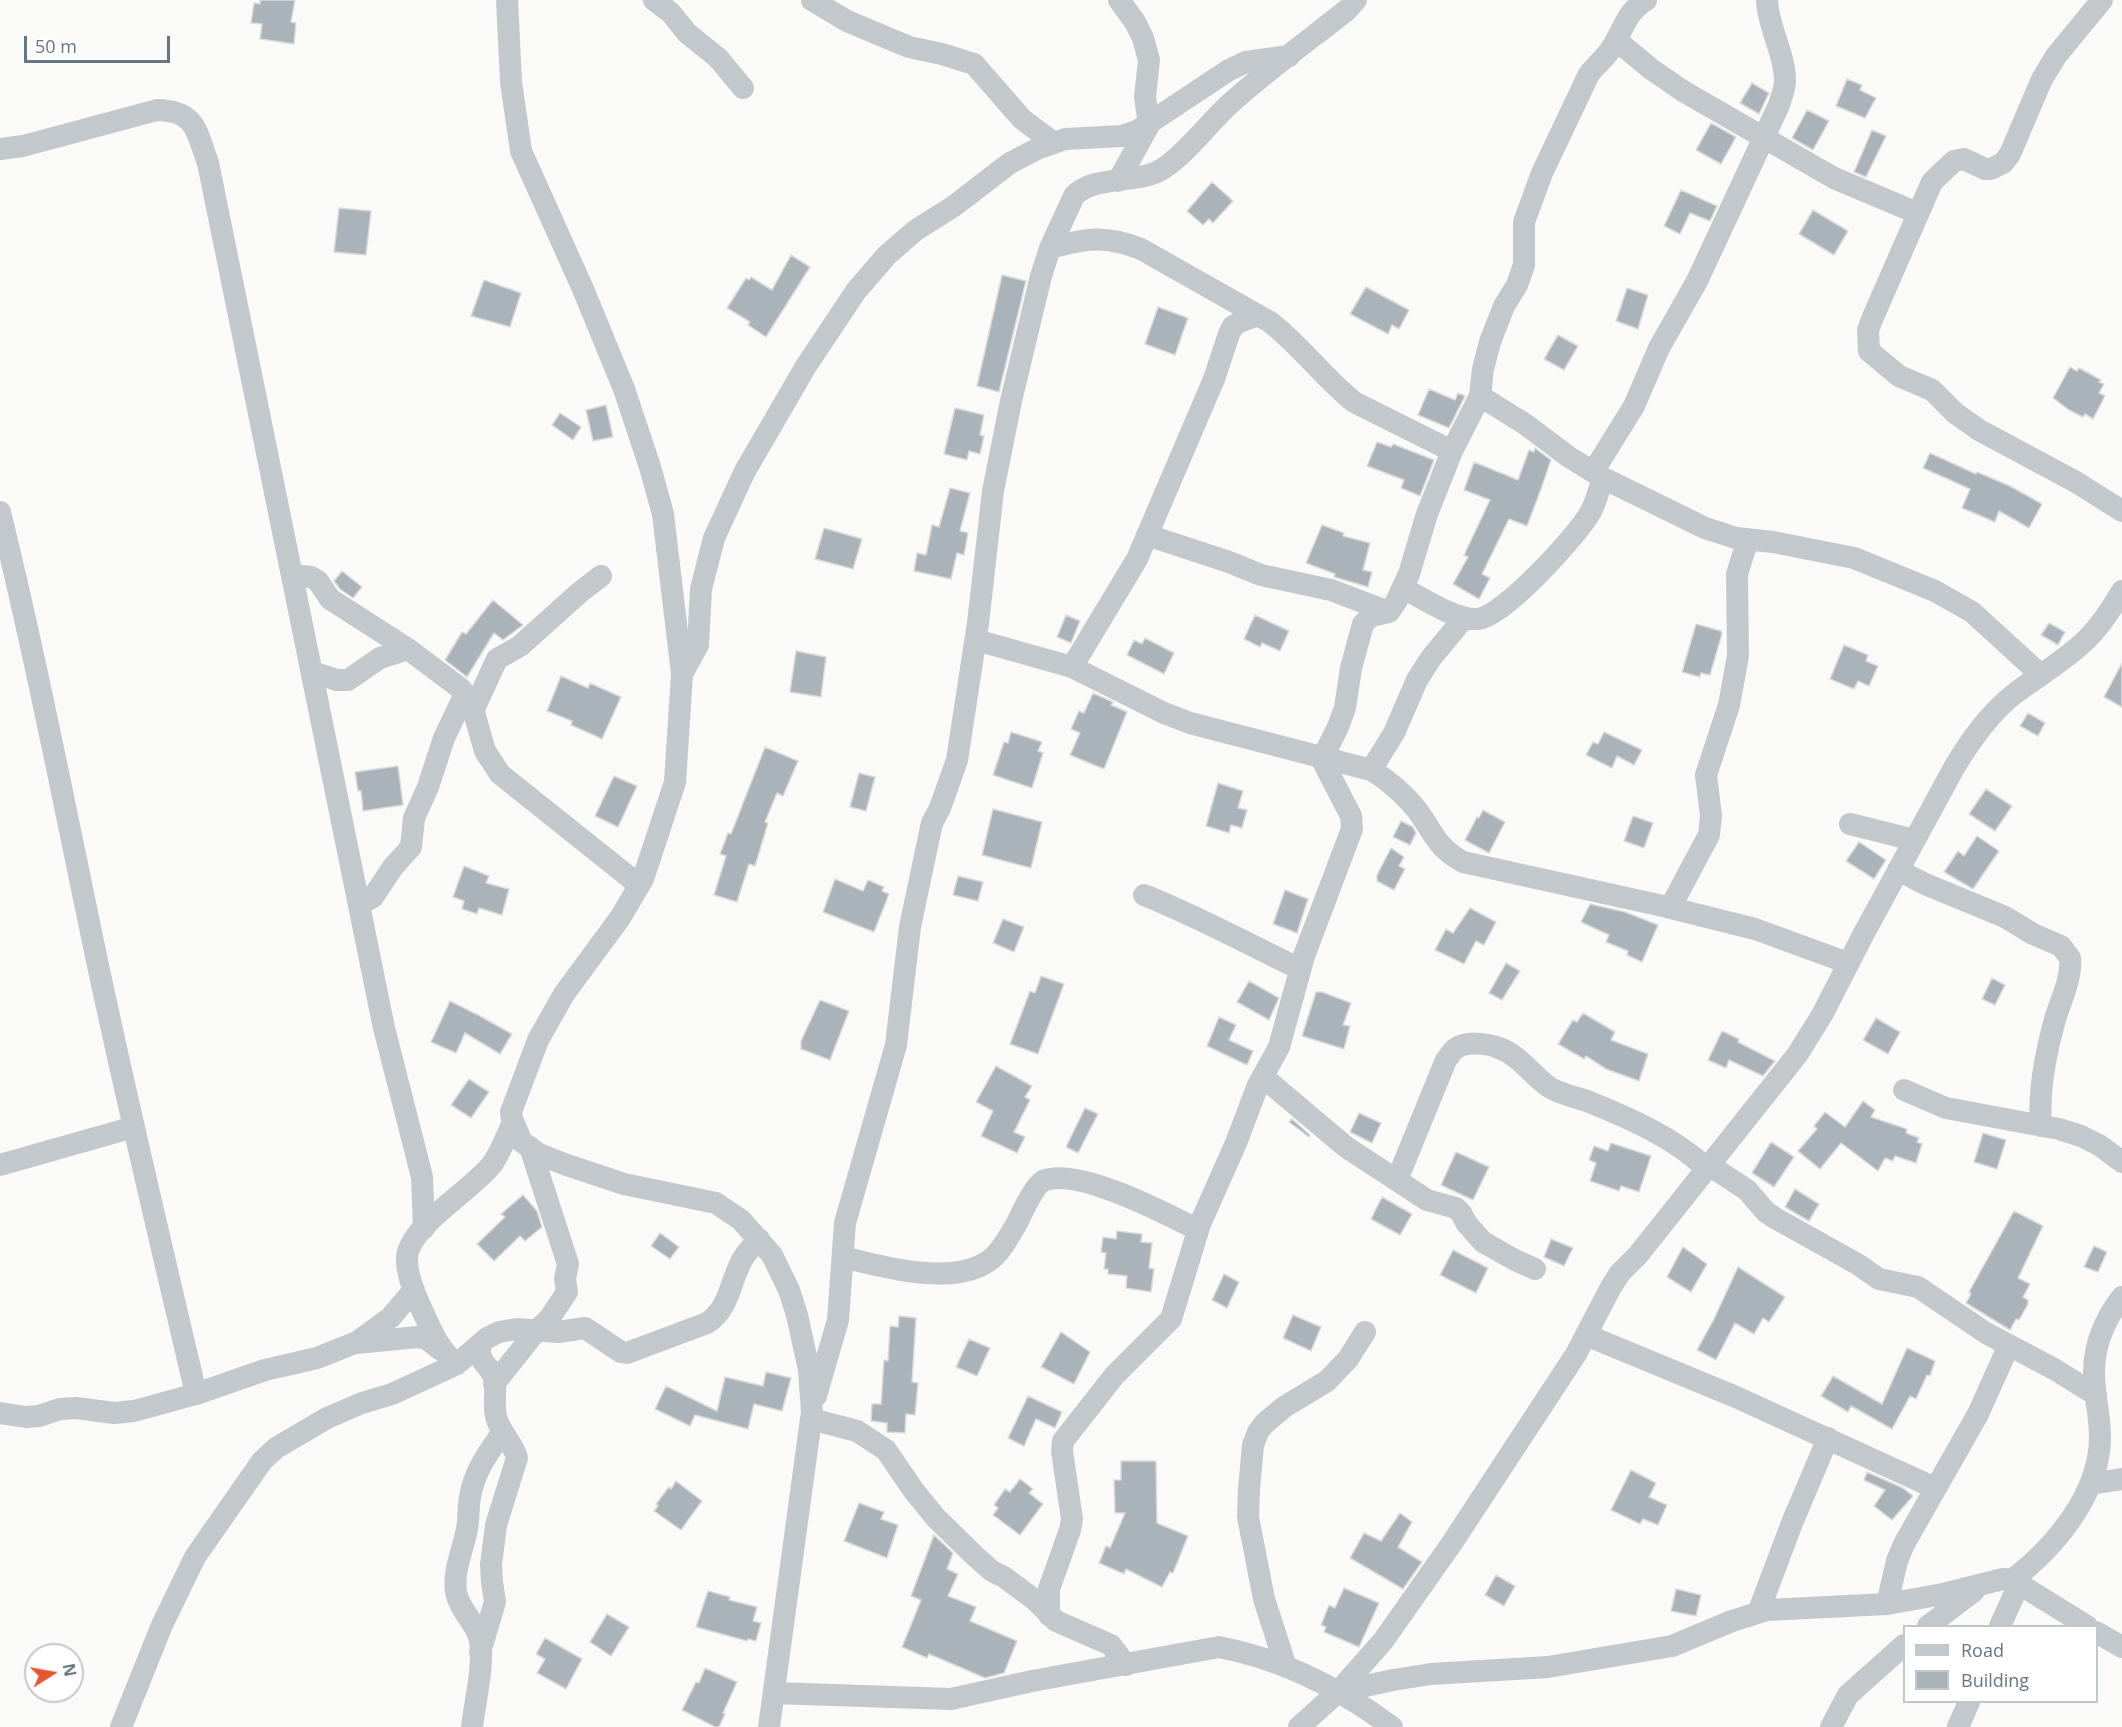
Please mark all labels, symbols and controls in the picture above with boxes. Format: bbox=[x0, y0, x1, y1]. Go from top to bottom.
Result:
scale bar bbox=[27, 24, 172, 62]
text: 50 m bbox=[35, 34, 77, 58]
legend bbox=[1903, 1625, 2098, 1703]
text: Road bbox=[1961, 1638, 2004, 1662]
north arrow bbox=[24, 1643, 84, 1703]
text: N bbox=[58, 1661, 82, 1678]
text: Building bbox=[1961, 1668, 2029, 1692]

